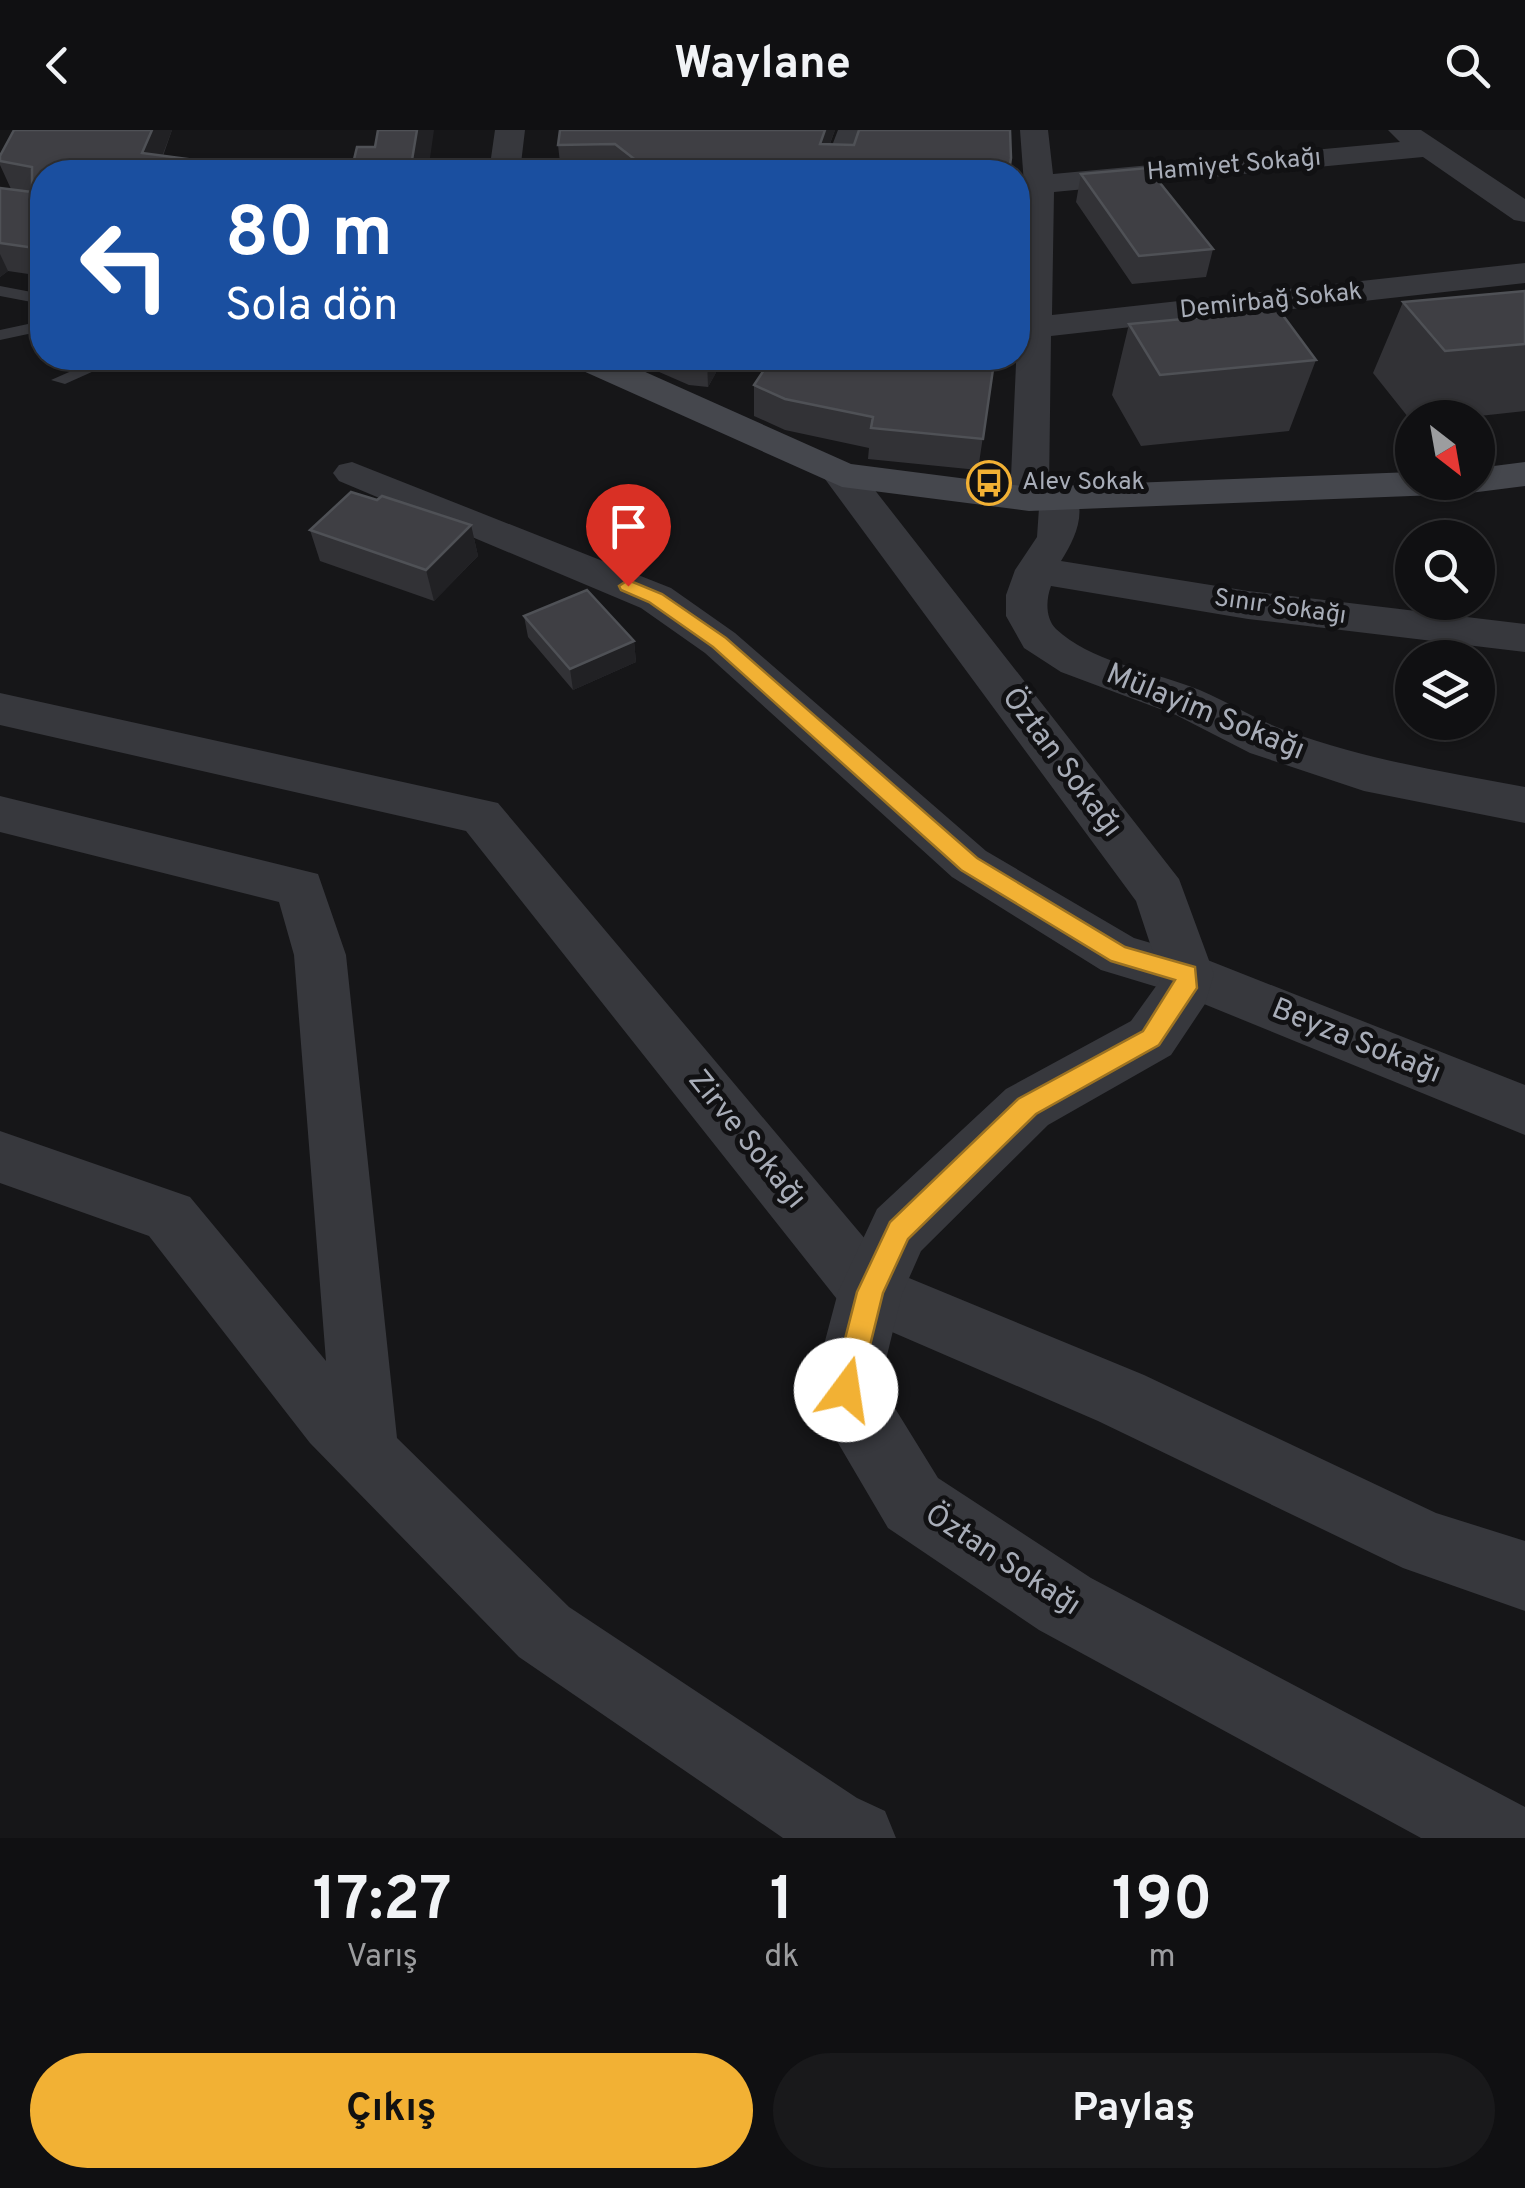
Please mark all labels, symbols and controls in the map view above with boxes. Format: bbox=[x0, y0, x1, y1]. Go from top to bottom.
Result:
text: Waylane bbox=[674, 37, 851, 94]
icon: back bbox=[30, 38, 85, 93]
icon: search bbox=[1440, 38, 1495, 93]
street label: Hamiyet Sokağı bbox=[1146, 142, 1322, 190]
text: 80 m bbox=[225, 192, 393, 281]
icon: left bbox=[60, 200, 190, 330]
street label: Demirbağ Sokak bbox=[1178, 277, 1364, 327]
text: Sola dön bbox=[225, 279, 398, 336]
north arrow bbox=[1395, 400, 1495, 500]
map controls bbox=[1395, 400, 1495, 740]
bus stop icon: Alev Sokak bbox=[966, 460, 1012, 506]
place label: Alev Sokak bbox=[1022, 467, 1145, 499]
pin bbox=[586, 484, 671, 587]
icon: arrive bbox=[601, 499, 656, 554]
button: search bbox=[1395, 520, 1495, 620]
street label: Sınır Sokağı bbox=[1212, 583, 1348, 633]
button: layers bbox=[1395, 640, 1495, 740]
street label: Mülayim Sokağı bbox=[1100, 656, 1310, 770]
street label: Öztan Sokağı bbox=[993, 680, 1131, 845]
street label: Beyza Sokağı bbox=[1266, 991, 1446, 1093]
street label: Zirve Sokağı bbox=[679, 1063, 813, 1217]
position arrow bbox=[794, 1338, 898, 1442]
street label: Öztan Sokağı bbox=[917, 1495, 1088, 1625]
text: 17:27 bbox=[313, 1865, 452, 1941]
text: 1 bbox=[770, 1865, 794, 1941]
text: 190 bbox=[1112, 1865, 1212, 1941]
text: Varış bbox=[346, 1938, 418, 1978]
text: dk bbox=[764, 1938, 799, 1978]
text: m bbox=[1149, 1938, 1176, 1978]
button: Çıkış bbox=[30, 2053, 753, 2168]
button: Paylaş bbox=[773, 2053, 1495, 2168]

